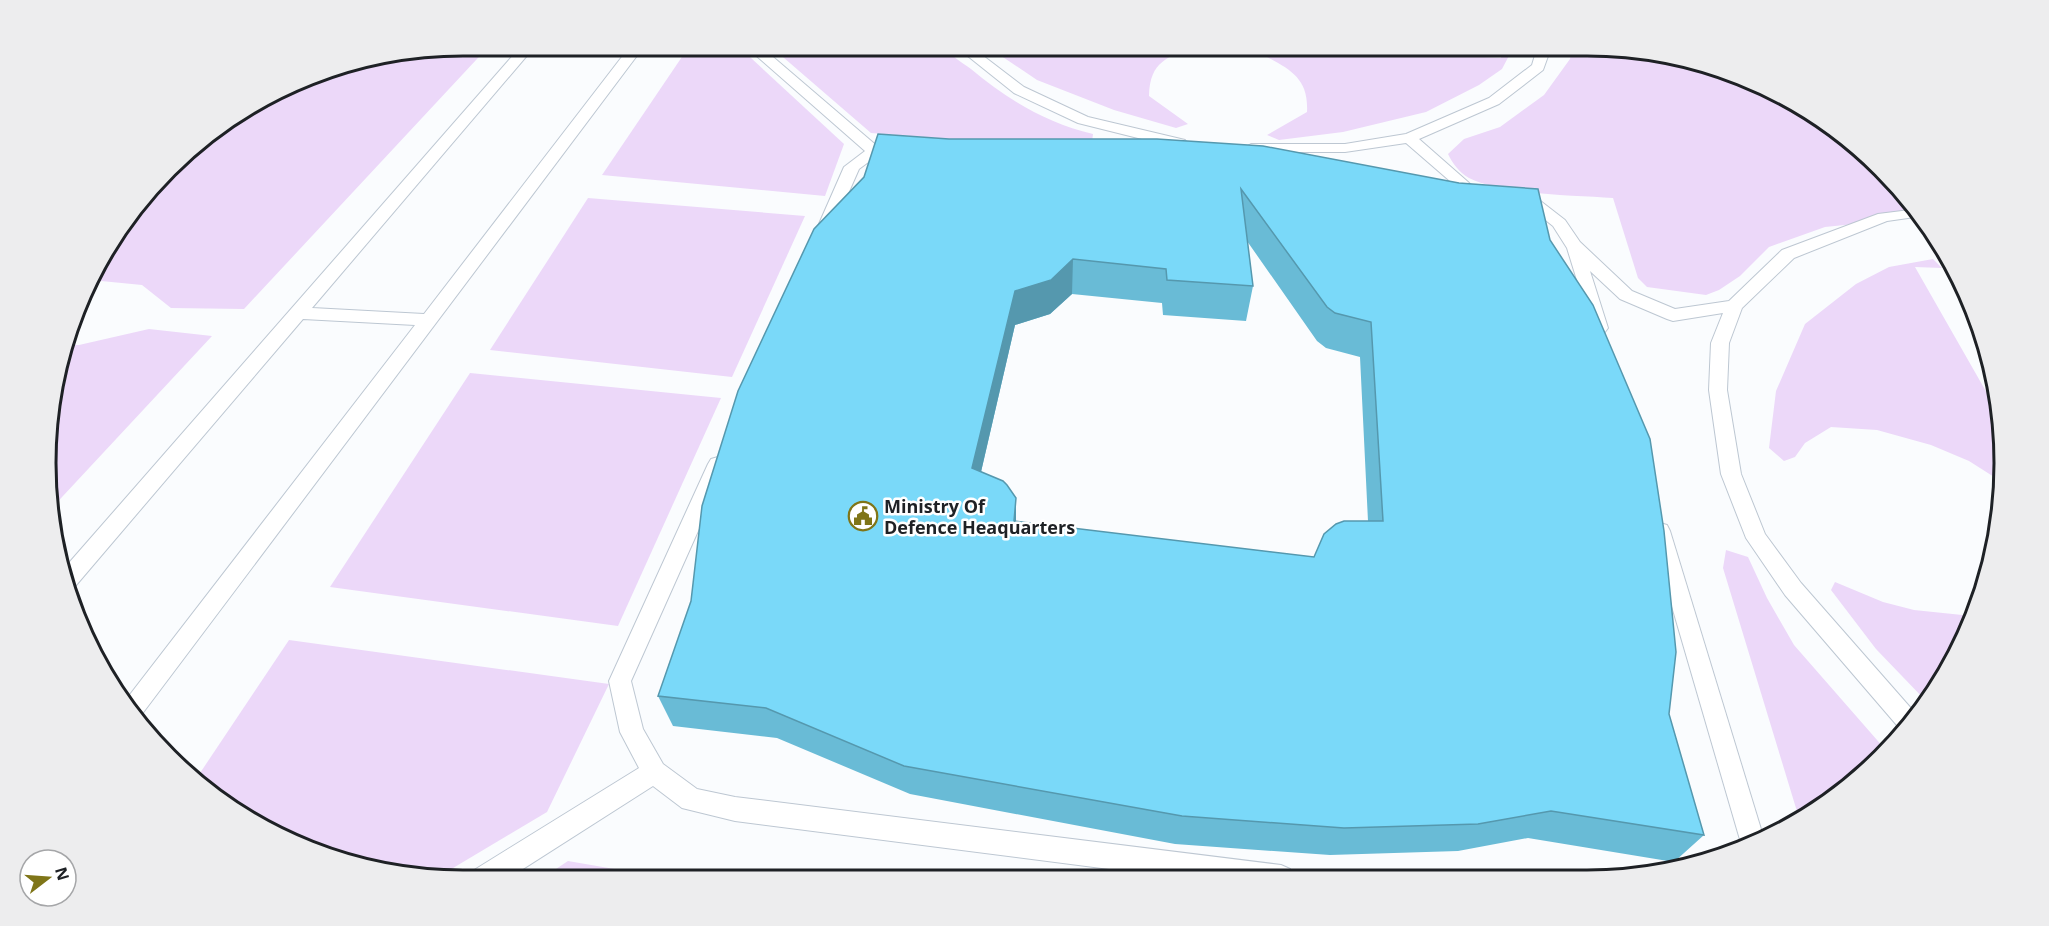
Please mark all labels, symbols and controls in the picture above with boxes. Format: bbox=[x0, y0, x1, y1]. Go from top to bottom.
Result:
place label: Ministry Of Defence Heaquarters bbox=[884, 494, 1075, 539]
public building icon: Ministry Of Defence Heaquarters bbox=[847, 500, 879, 532]
north arrow bbox=[18, 848, 78, 908]
text: N bbox=[50, 864, 75, 883]

